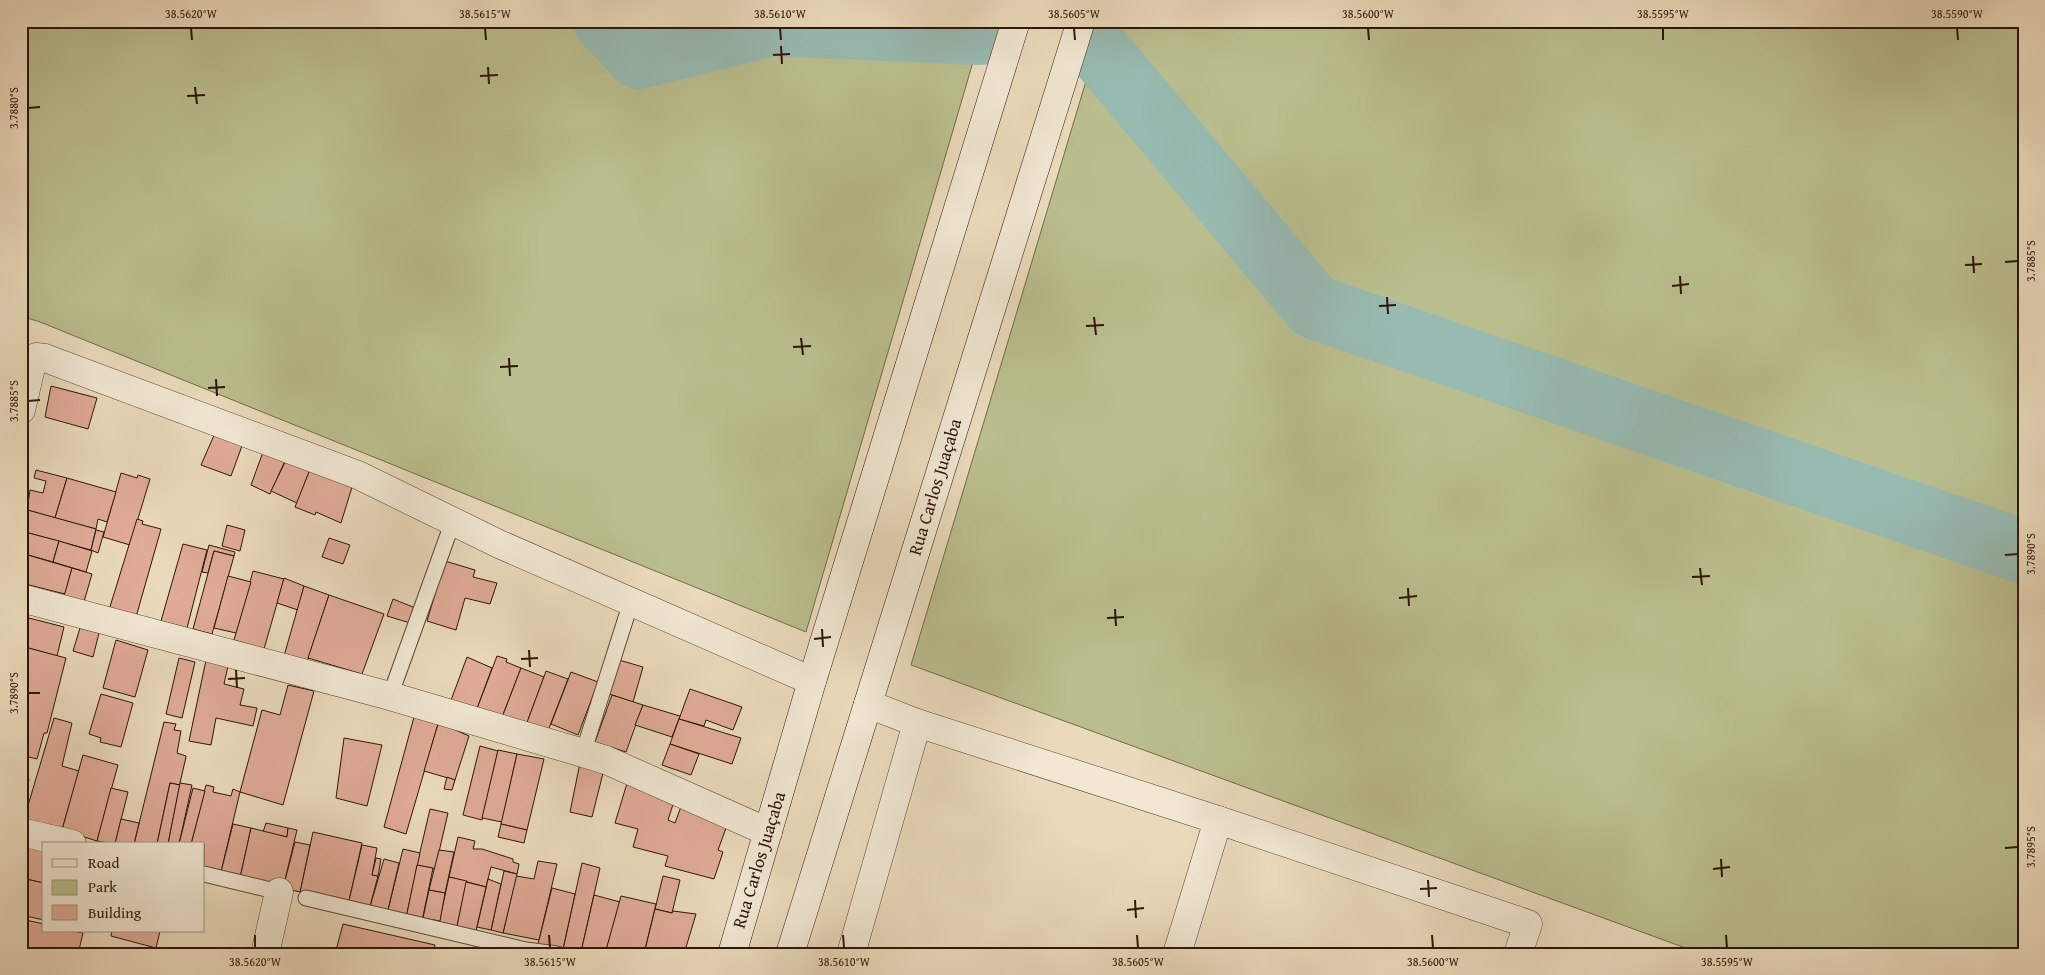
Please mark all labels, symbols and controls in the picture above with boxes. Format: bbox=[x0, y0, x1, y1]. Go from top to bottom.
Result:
text: 38.5620°W bbox=[165, 5, 218, 22]
text: 38.5615°W bbox=[459, 5, 512, 22]
text: 38.5610°W bbox=[754, 5, 807, 22]
text: 38.5605°W bbox=[1048, 5, 1101, 22]
text: 38.5600°W bbox=[1342, 5, 1395, 22]
text: 38.5595°W bbox=[1637, 5, 1690, 22]
text: 38.5590°W bbox=[1931, 5, 1984, 22]
text: 3.7880°S bbox=[5, 87, 22, 129]
text: 3.7885°S bbox=[2022, 240, 2039, 282]
text: 3.7885°S bbox=[5, 380, 22, 422]
street label: Rua Carlos Juaçaba bbox=[901, 415, 968, 559]
text: 3.7890°S bbox=[2022, 533, 2039, 575]
text: 3.7890°S bbox=[5, 672, 22, 714]
street label: Rua Carlos Juaçaba bbox=[725, 788, 792, 932]
text: 3.7895°S bbox=[2022, 826, 2039, 868]
legend bbox=[42, 842, 205, 932]
text: Road bbox=[88, 852, 119, 873]
text: Park bbox=[88, 876, 117, 897]
text: Building bbox=[88, 902, 142, 923]
text: 38.5620°W bbox=[229, 953, 282, 970]
text: 38.5615°W bbox=[524, 953, 577, 970]
text: 38.5610°W bbox=[818, 953, 871, 970]
text: 38.5605°W bbox=[1112, 953, 1165, 970]
text: 38.5600°W bbox=[1407, 953, 1460, 970]
text: 38.5595°W bbox=[1701, 953, 1754, 970]

